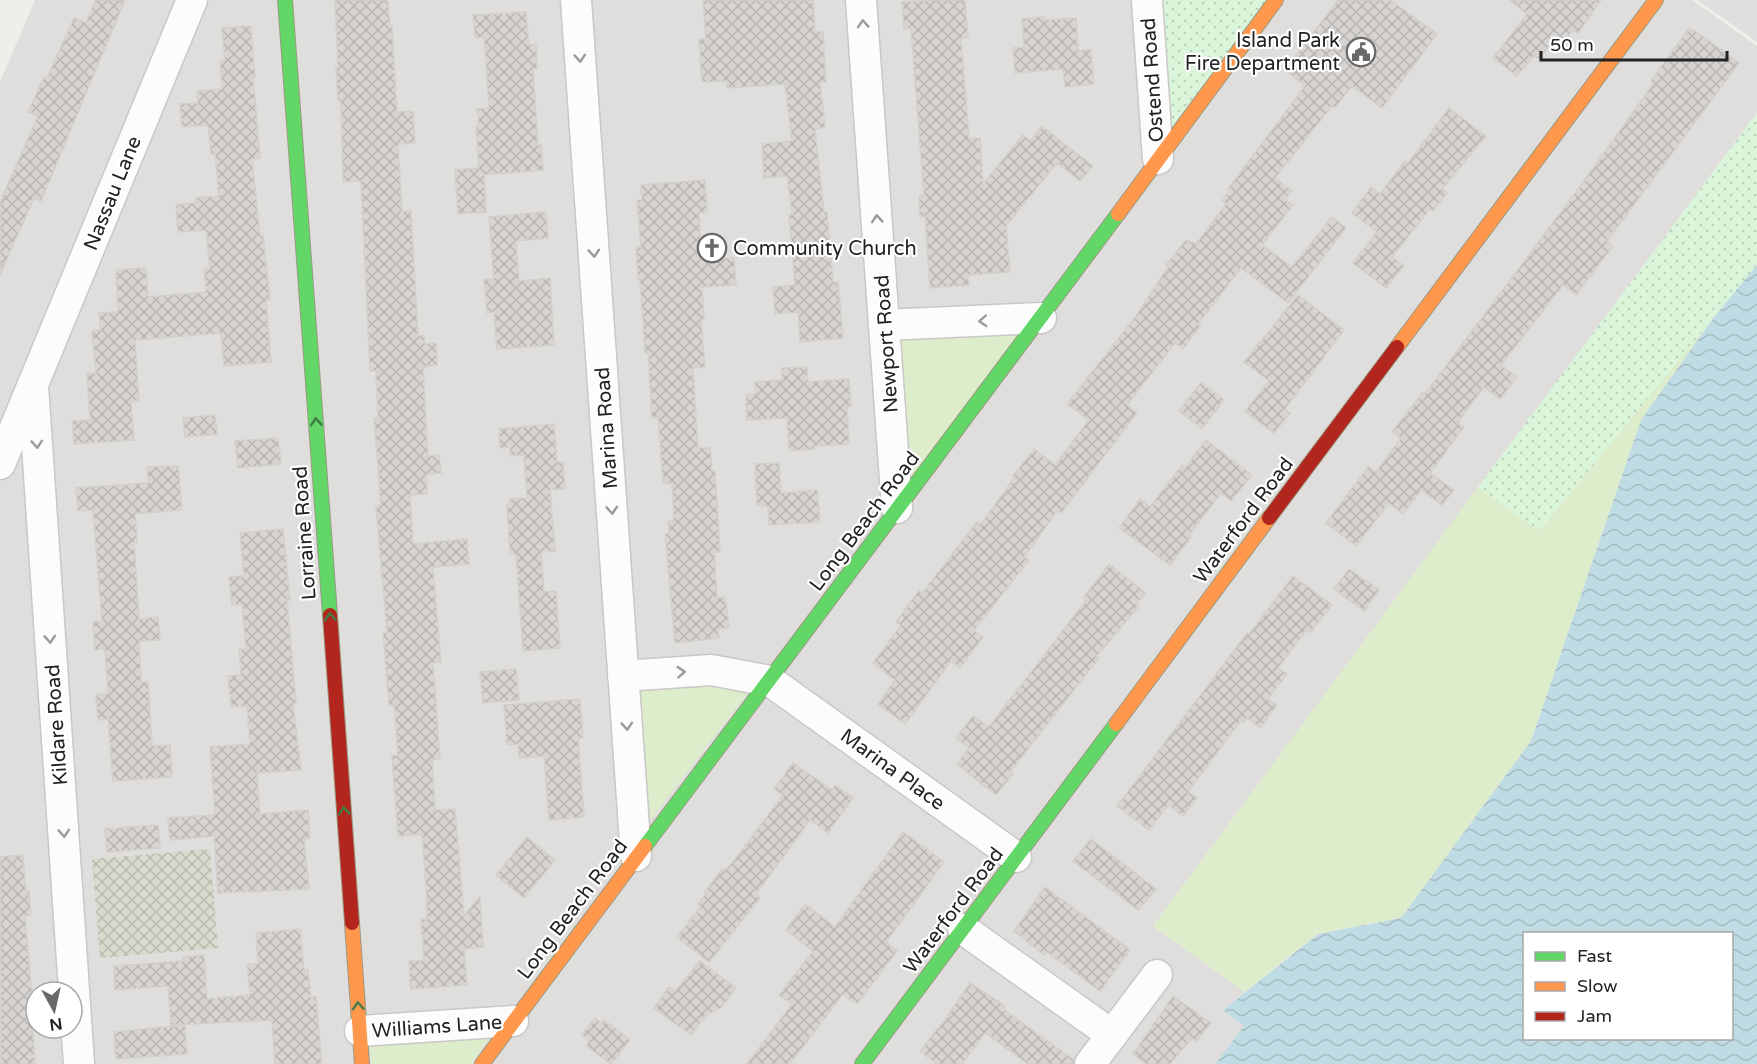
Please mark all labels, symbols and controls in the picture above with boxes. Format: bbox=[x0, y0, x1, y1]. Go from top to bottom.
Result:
street label: Ostend Road bbox=[1137, 17, 1169, 143]
one-way arrow bbox=[857, 20, 870, 29]
scale bar bbox=[1541, 24, 1727, 62]
place label: Island Park Fire Department bbox=[1185, 29, 1340, 76]
text: 50 m bbox=[1550, 34, 1594, 56]
public building icon: Island Park Fire Department bbox=[1345, 36, 1377, 68]
one-way arrow bbox=[574, 54, 587, 63]
street label: Nassau Lane bbox=[79, 133, 147, 254]
one-way arrow bbox=[870, 214, 883, 223]
church icon: Community Church bbox=[696, 232, 728, 264]
place label: Community Church bbox=[733, 237, 917, 261]
one-way arrow bbox=[587, 248, 600, 257]
street label: Newport Road bbox=[870, 274, 904, 414]
one-way arrow bbox=[978, 314, 987, 327]
street label: Marina Road bbox=[591, 366, 623, 490]
one-way arrow bbox=[310, 418, 323, 427]
one-way arrow bbox=[30, 440, 43, 449]
street label: Long Beach Road bbox=[805, 447, 925, 596]
street label: Waterford Road bbox=[1189, 453, 1299, 588]
street label: Lorraine Road bbox=[288, 465, 322, 601]
one-way arrow bbox=[605, 506, 618, 515]
one-way arrow bbox=[324, 612, 337, 621]
one-way arrow bbox=[44, 634, 57, 643]
street label: Kildare Road bbox=[41, 664, 73, 786]
one-way arrow bbox=[677, 666, 686, 679]
one-way arrow bbox=[620, 721, 633, 730]
street label: Marina Place bbox=[835, 724, 949, 816]
one-way arrow bbox=[338, 807, 351, 816]
one-way arrow bbox=[57, 829, 70, 838]
street label: Long Beach Road bbox=[513, 835, 633, 984]
street label: Waterford Road bbox=[899, 843, 1009, 978]
legend bbox=[1523, 932, 1733, 1040]
text: Fast bbox=[1577, 945, 1612, 967]
text: Slow bbox=[1577, 975, 1618, 997]
north arrow bbox=[24, 980, 84, 1040]
one-way arrow bbox=[352, 1001, 365, 1010]
text: Jam bbox=[1577, 1005, 1612, 1027]
street label: Williams Lane bbox=[371, 1010, 503, 1044]
text: N bbox=[48, 1013, 64, 1035]

